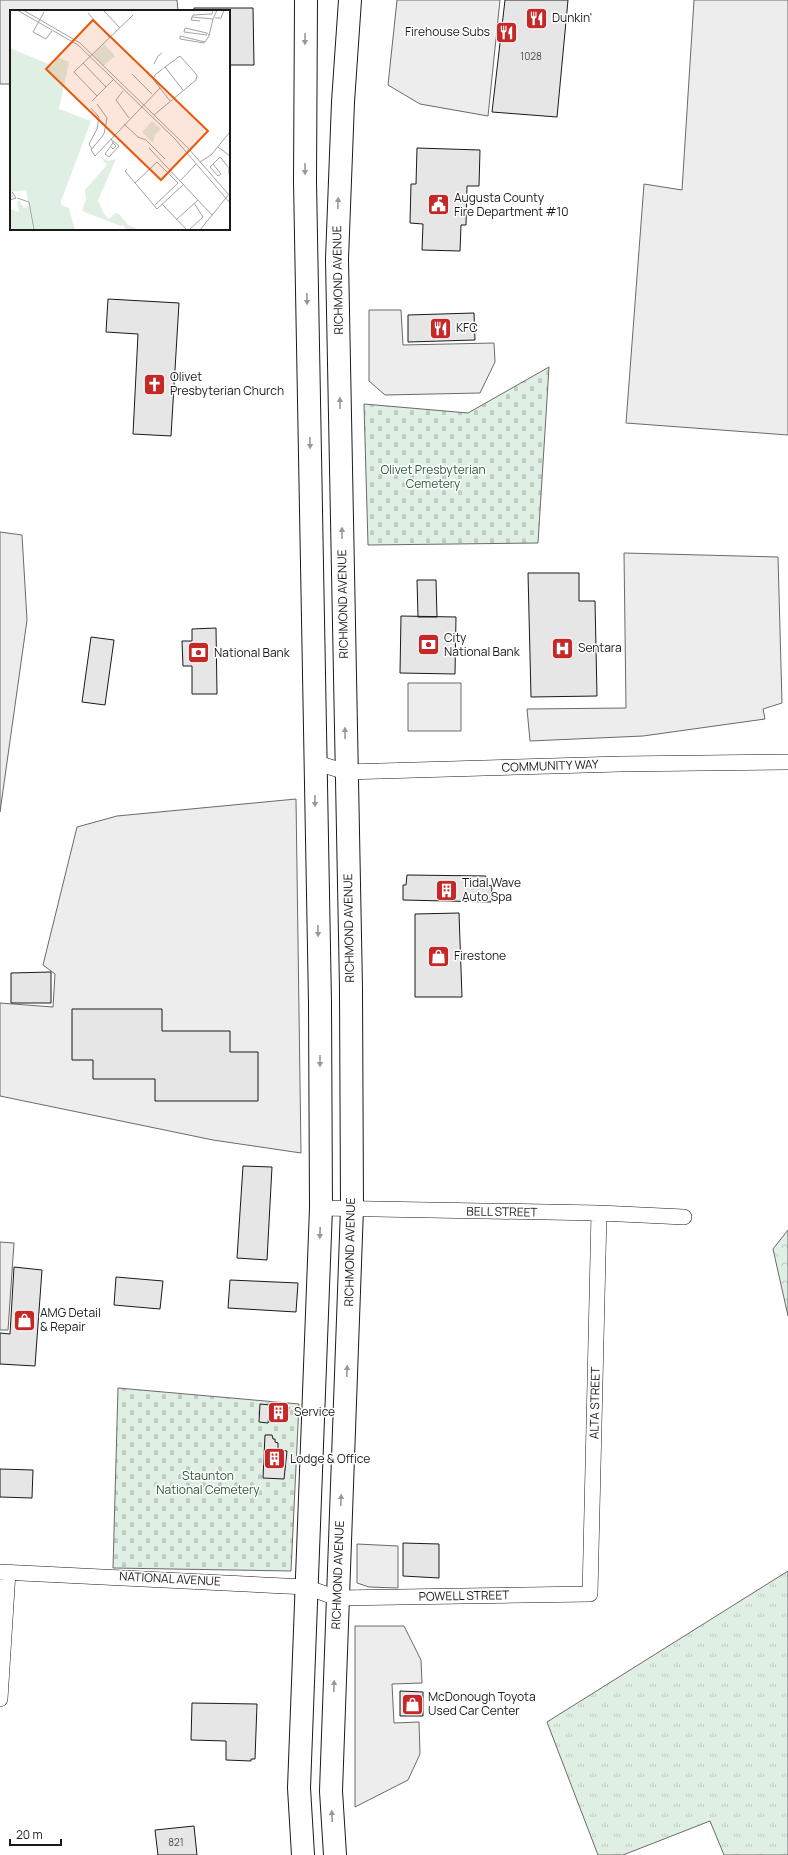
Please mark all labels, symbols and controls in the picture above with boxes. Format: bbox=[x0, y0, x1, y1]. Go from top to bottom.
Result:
restaurant icon: Dunkin' bbox=[524, 5, 550, 31]
place label: Dunkin' bbox=[552, 9, 592, 26]
inset map bbox=[10, 10, 230, 230]
restaurant icon: Firehouse Subs bbox=[493, 19, 519, 45]
place label: Firehouse Subs bbox=[405, 23, 490, 40]
one-way arrow bbox=[302, 33, 308, 46]
house number: 1028 bbox=[520, 49, 542, 63]
one-way arrow bbox=[302, 163, 308, 176]
place label: Augusta County Fire Department #10 bbox=[454, 189, 569, 220]
public building icon: Augusta County Fire Department #10 bbox=[425, 192, 451, 218]
one-way arrow bbox=[335, 197, 342, 209]
street label: RICHMOND AVENUE bbox=[328, 225, 347, 335]
one-way arrow bbox=[304, 293, 310, 306]
restaurant icon: KFC bbox=[428, 315, 454, 341]
place label: KFC bbox=[456, 319, 478, 336]
place label: Olivet Presbyterian Church bbox=[170, 368, 284, 399]
church icon: Olivet Presbyterian Church bbox=[142, 371, 168, 397]
one-way arrow bbox=[337, 396, 343, 409]
one-way arrow bbox=[307, 437, 313, 450]
park label: Olivet Presbyterian Cemetery bbox=[380, 461, 486, 492]
one-way arrow bbox=[339, 526, 345, 539]
street label: RICHMOND AVENUE bbox=[333, 549, 352, 659]
place label: City National Bank bbox=[444, 629, 521, 660]
bank icon: City National Bank bbox=[415, 632, 441, 658]
hospital icon: Sentara bbox=[550, 635, 576, 661]
place label: Sentara bbox=[578, 639, 622, 656]
bank icon: National Bank bbox=[186, 640, 212, 666]
place label: National Bank bbox=[214, 644, 291, 661]
one-way arrow bbox=[342, 727, 349, 739]
street label: COMMUNITY WAY bbox=[501, 755, 599, 776]
one-way arrow bbox=[312, 795, 318, 808]
street label: RICHMOND AVENUE bbox=[339, 873, 358, 983]
place label: Tidal Wave Auto Spa bbox=[462, 874, 521, 905]
building icon: Tidal Wave Auto Spa bbox=[434, 877, 460, 903]
one-way arrow bbox=[315, 925, 321, 938]
shop icon: Firestone bbox=[425, 943, 451, 969]
place label: Firestone bbox=[454, 947, 506, 964]
one-way arrow bbox=[317, 1055, 323, 1068]
street label: RICHMOND AVENUE bbox=[340, 1197, 359, 1307]
street label: BELL STREET bbox=[466, 1202, 539, 1221]
one-way arrow bbox=[317, 1227, 323, 1240]
place label: AMG Detail & Repair bbox=[40, 1304, 101, 1335]
shop icon: AMG Detail & Repair bbox=[12, 1307, 38, 1333]
one-way arrow bbox=[343, 1364, 350, 1377]
street label: ALTA STREET bbox=[585, 1366, 604, 1439]
building icon: Service bbox=[266, 1399, 292, 1425]
place label: Service bbox=[294, 1403, 335, 1420]
building icon: Lodge & Office bbox=[262, 1446, 288, 1472]
place label: Lodge & Office bbox=[290, 1450, 370, 1467]
park label: Staunton National Cemetery bbox=[156, 1467, 260, 1498]
one-way arrow bbox=[338, 1493, 344, 1506]
street label: RICHMOND AVENUE bbox=[327, 1520, 348, 1630]
street label: NATIONAL AVENUE bbox=[119, 1567, 221, 1590]
street label: POWELL STREET bbox=[419, 1586, 510, 1605]
one-way arrow bbox=[331, 1679, 337, 1692]
place label: McDonough Toyota Used Car Center bbox=[428, 1688, 536, 1719]
shop icon: McDonough Toyota Used Car Center bbox=[400, 1691, 426, 1717]
one-way arrow bbox=[329, 1809, 335, 1822]
scale bar bbox=[10, 1821, 61, 1847]
text: 20 m bbox=[16, 1826, 43, 1843]
house number: 821 bbox=[168, 1835, 184, 1849]

